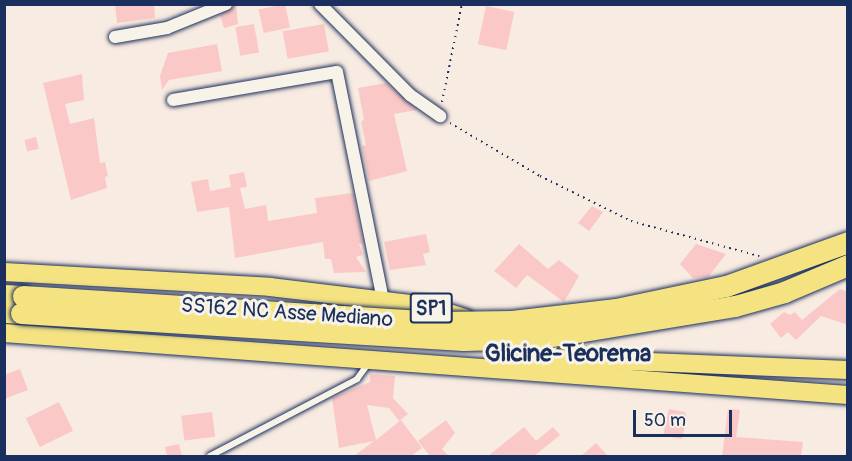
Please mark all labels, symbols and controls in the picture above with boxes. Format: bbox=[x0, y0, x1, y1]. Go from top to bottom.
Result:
road number: SP1 bbox=[408, 291, 454, 325]
street label: SS162 NC Asse Mediano bbox=[180, 293, 394, 333]
district label: Glicine-Teorema bbox=[485, 340, 651, 368]
scale bar bbox=[636, 398, 735, 436]
text: 50 m bbox=[644, 409, 686, 432]

